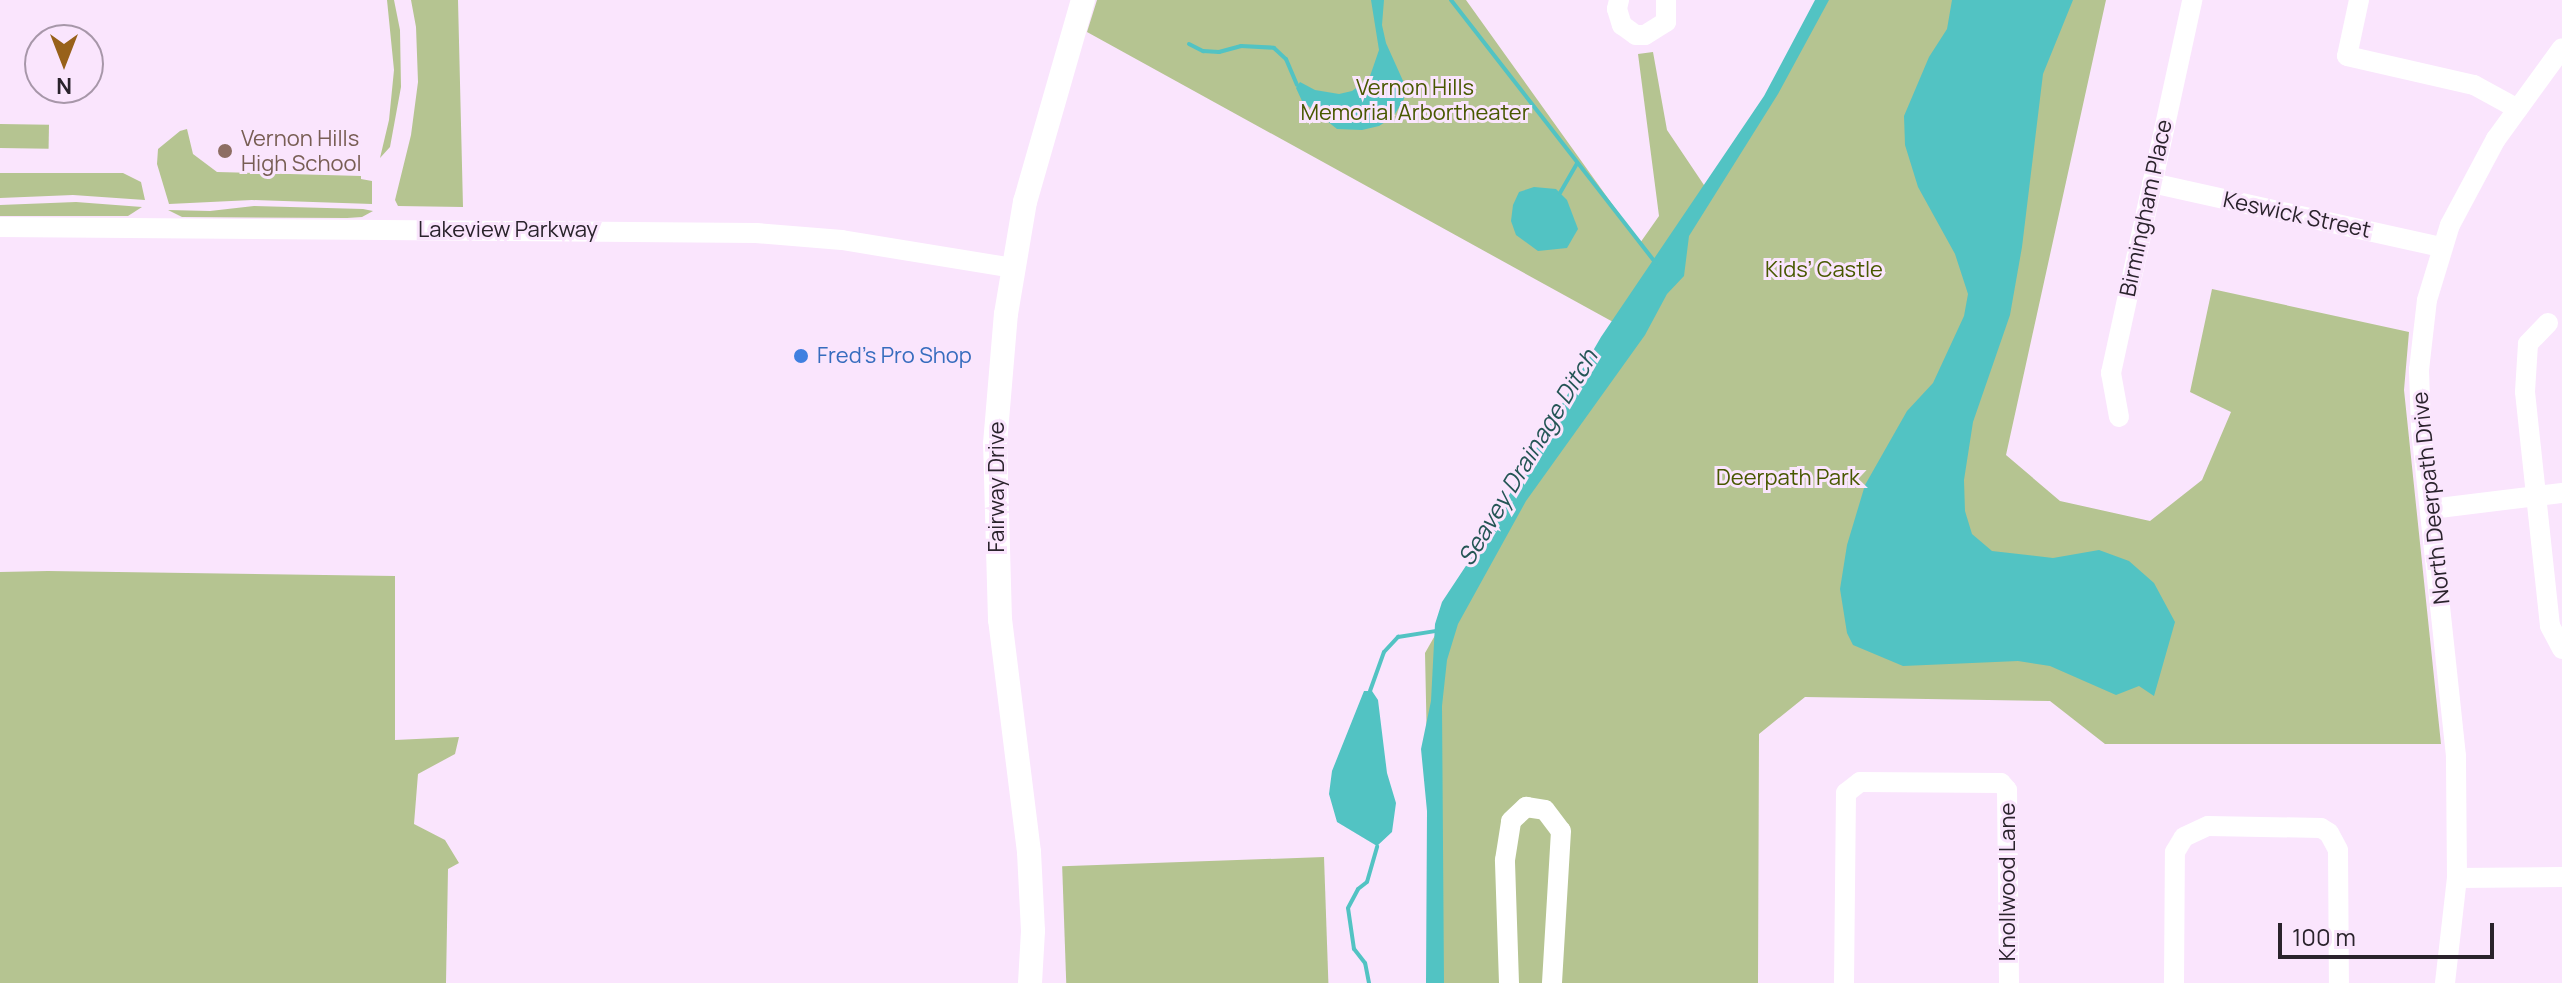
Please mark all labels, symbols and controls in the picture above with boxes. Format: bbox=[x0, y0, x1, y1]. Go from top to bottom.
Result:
north arrow bbox=[24, 24, 104, 104]
text: N bbox=[56, 71, 72, 101]
park label: Vernon Hills Memorial Arbortheater bbox=[1300, 74, 1530, 126]
street label: Birmingham Place bbox=[2114, 117, 2178, 299]
place label: Vernon Hills High School bbox=[241, 125, 362, 176]
marker: Vernon Hills High School bbox=[216, 142, 234, 160]
street label: Keswick Street bbox=[2221, 186, 2373, 244]
street label: Lakeview Parkway bbox=[418, 217, 598, 243]
park label: Kids’ Castle bbox=[1765, 257, 1883, 283]
place label: Fred's Pro Shop bbox=[817, 343, 972, 369]
water label: Seavey Drainage Ditch bbox=[1451, 344, 1603, 570]
marker: Fred's Pro Shop bbox=[792, 347, 810, 365]
street label: North Deerpath Drive bbox=[2407, 390, 2455, 606]
street label: Fairway Drive bbox=[984, 421, 1010, 553]
park label: Deerpath Park bbox=[1716, 465, 1860, 491]
street label: Knollwood Lane bbox=[1995, 803, 2021, 961]
scale bar bbox=[2282, 907, 2498, 957]
text: 100 m bbox=[2292, 920, 2356, 953]

